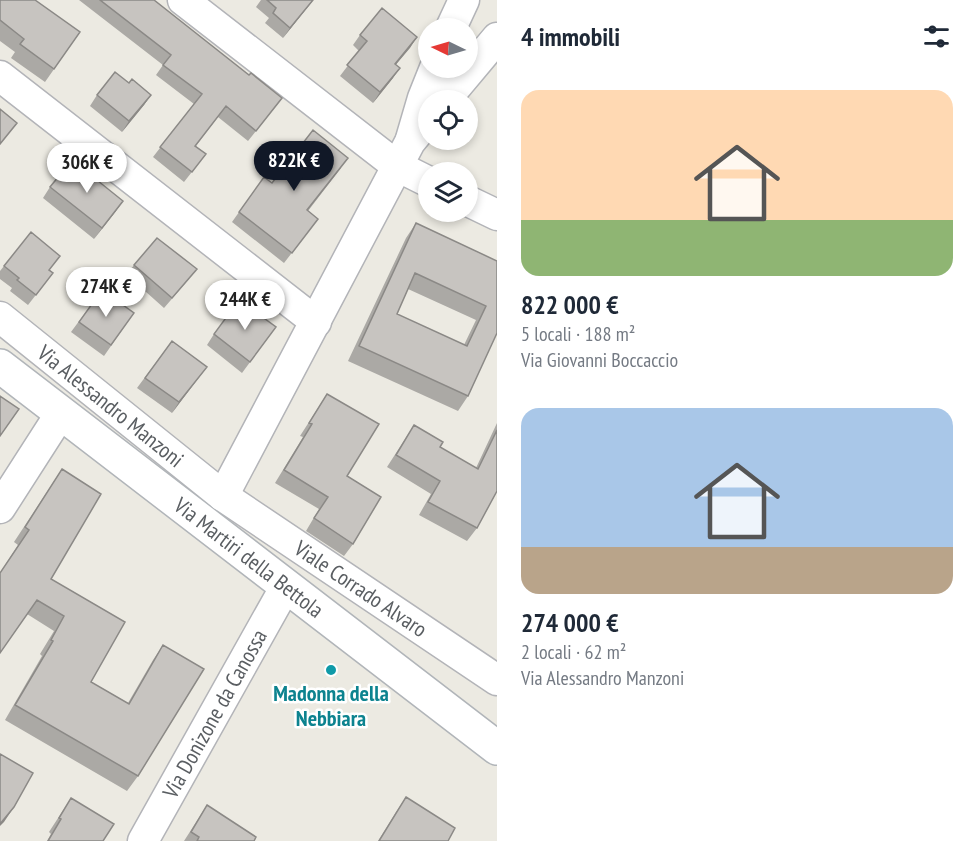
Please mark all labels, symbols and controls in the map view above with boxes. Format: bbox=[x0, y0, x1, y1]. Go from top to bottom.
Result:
north arrow bbox=[418, 18, 478, 78]
map controls bbox=[418, 18, 478, 222]
text: 4 immobili bbox=[521, 20, 620, 53]
icon: filters bbox=[920, 20, 953, 53]
button: locate bbox=[418, 90, 478, 150]
icon: home bbox=[683, 129, 791, 237]
pin: 822K € bbox=[245, 141, 343, 192]
pin: 306K € bbox=[38, 143, 136, 194]
text: 822K € bbox=[268, 147, 320, 173]
text: 306K € bbox=[61, 149, 113, 175]
button: layers bbox=[418, 162, 478, 222]
pin: 274K € bbox=[57, 267, 155, 318]
text: 274K € bbox=[80, 273, 132, 299]
pin: 244K € bbox=[196, 280, 294, 331]
text: 244K € bbox=[219, 286, 271, 312]
text: 822 000 € bbox=[521, 288, 619, 321]
text: 5 locali · 188 m² bbox=[521, 321, 635, 347]
street label: Via Alessandro Manzoni bbox=[31, 338, 190, 473]
text: Via Giovanni Boccaccio bbox=[521, 347, 678, 373]
icon: home bbox=[683, 447, 791, 555]
street label: Via Martiri della Bettola bbox=[168, 490, 329, 624]
street label: Viale Corrado Alvaro bbox=[288, 533, 433, 643]
text: 274 000 € bbox=[521, 606, 619, 639]
street label: Via Donizone da Canossa bbox=[155, 624, 273, 804]
text: 2 locali · 62 m² bbox=[521, 639, 626, 665]
marker: Madonna della Nebbiara bbox=[324, 663, 338, 677]
text: Via Alessandro Manzoni bbox=[521, 665, 684, 691]
place label: Madonna della Nebbiara bbox=[273, 679, 389, 732]

